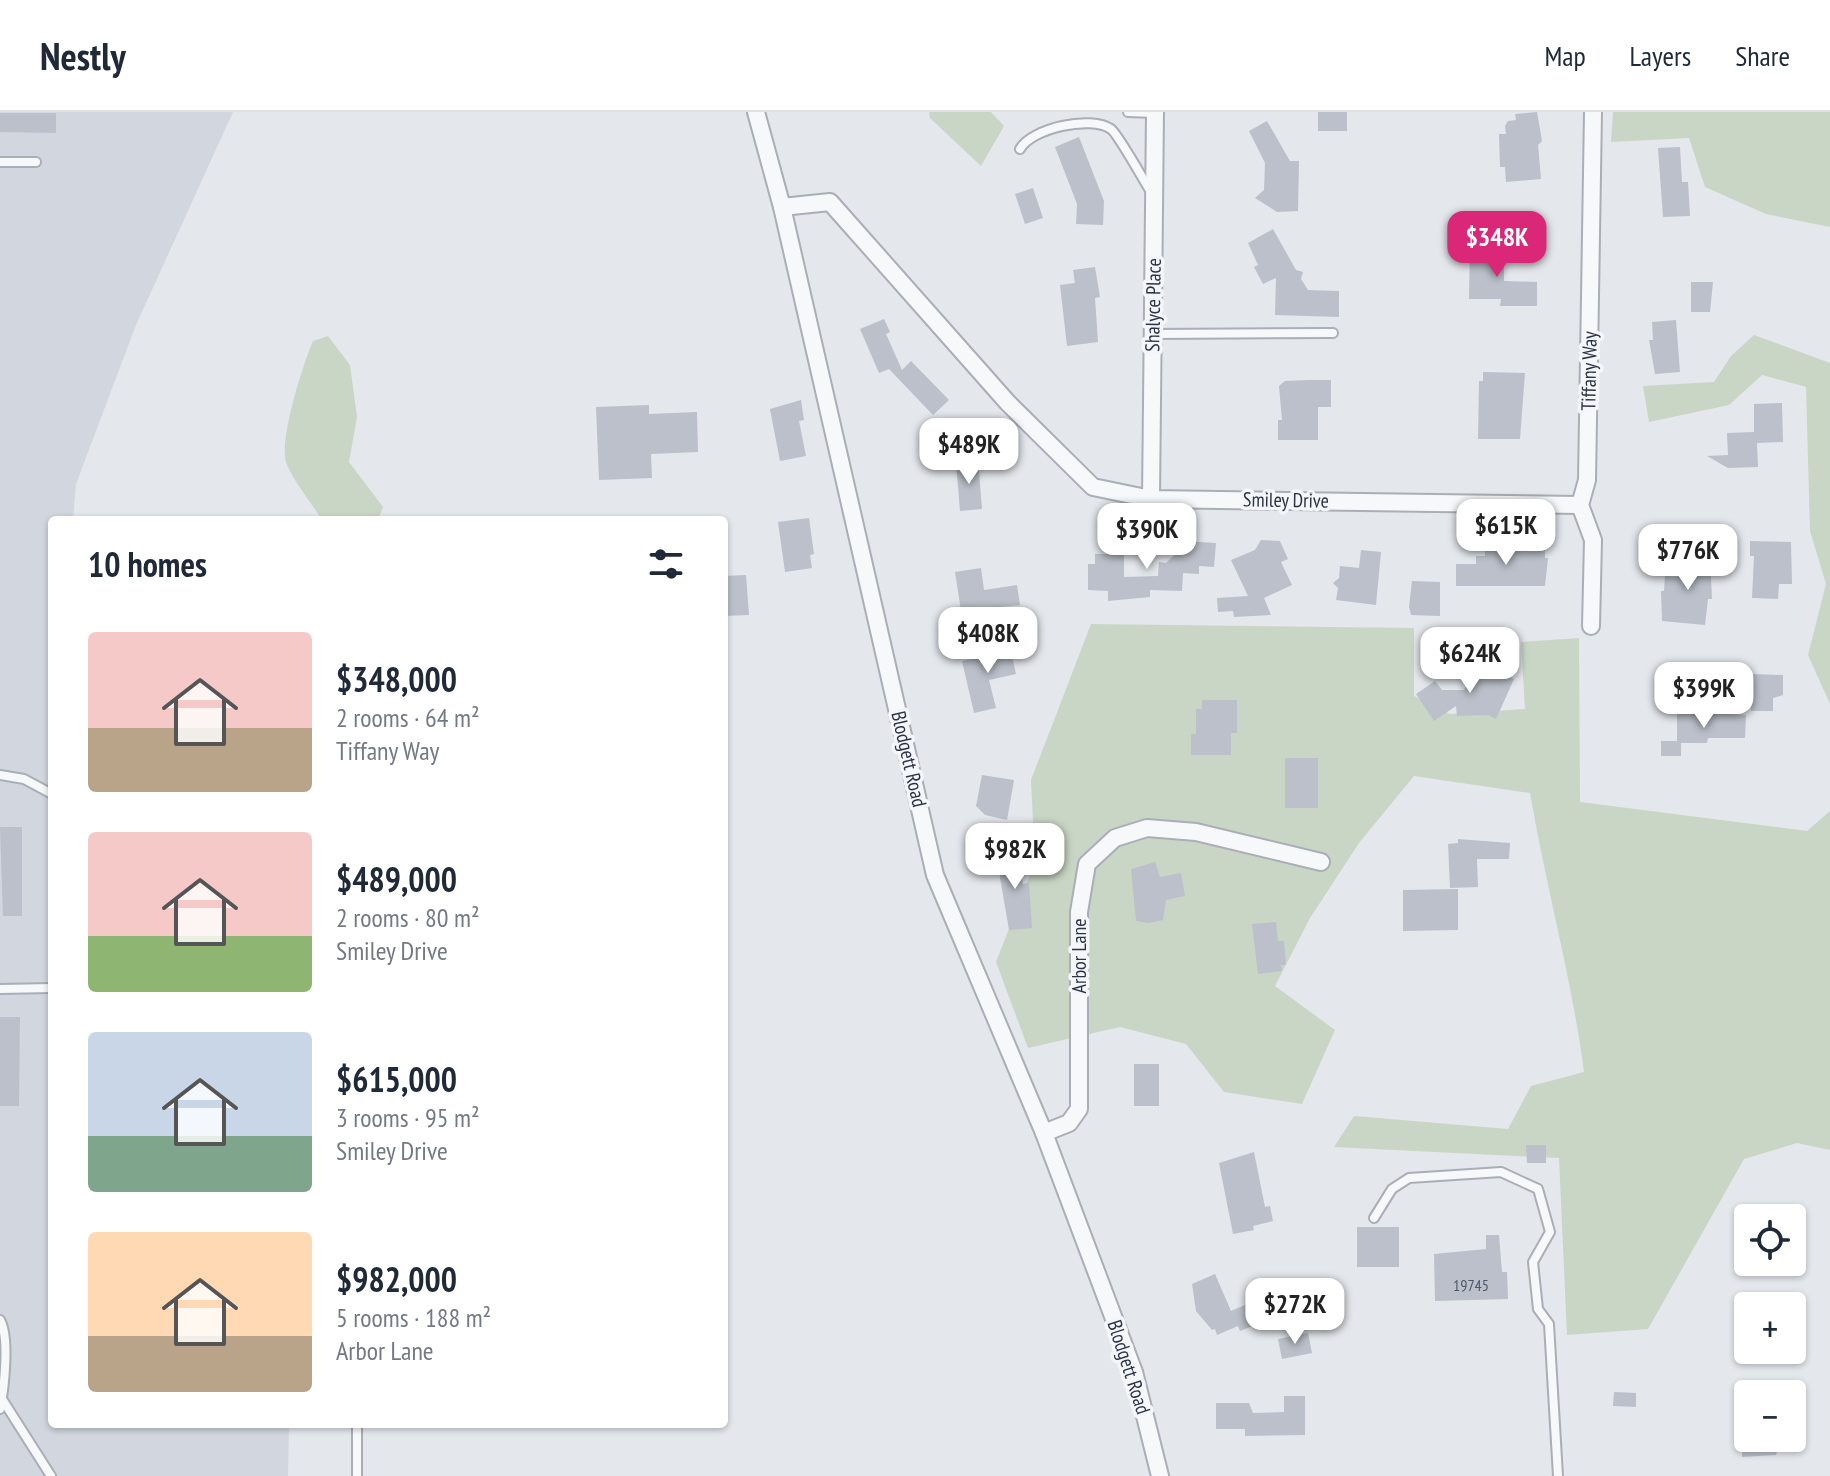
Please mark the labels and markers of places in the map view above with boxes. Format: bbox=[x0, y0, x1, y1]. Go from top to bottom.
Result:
pin: $348K bbox=[1441, 211, 1553, 279]
pin: $489K bbox=[913, 418, 1025, 486]
pin: $615K bbox=[1450, 499, 1562, 567]
pin: $390K bbox=[1091, 503, 1203, 571]
pin: $776K bbox=[1632, 524, 1744, 592]
pin: $408K bbox=[932, 607, 1044, 675]
pin: $624K bbox=[1414, 627, 1526, 695]
pin: $399K bbox=[1648, 662, 1760, 730]
pin: $982K bbox=[959, 823, 1071, 891]
pin: $272K bbox=[1239, 1278, 1351, 1346]

